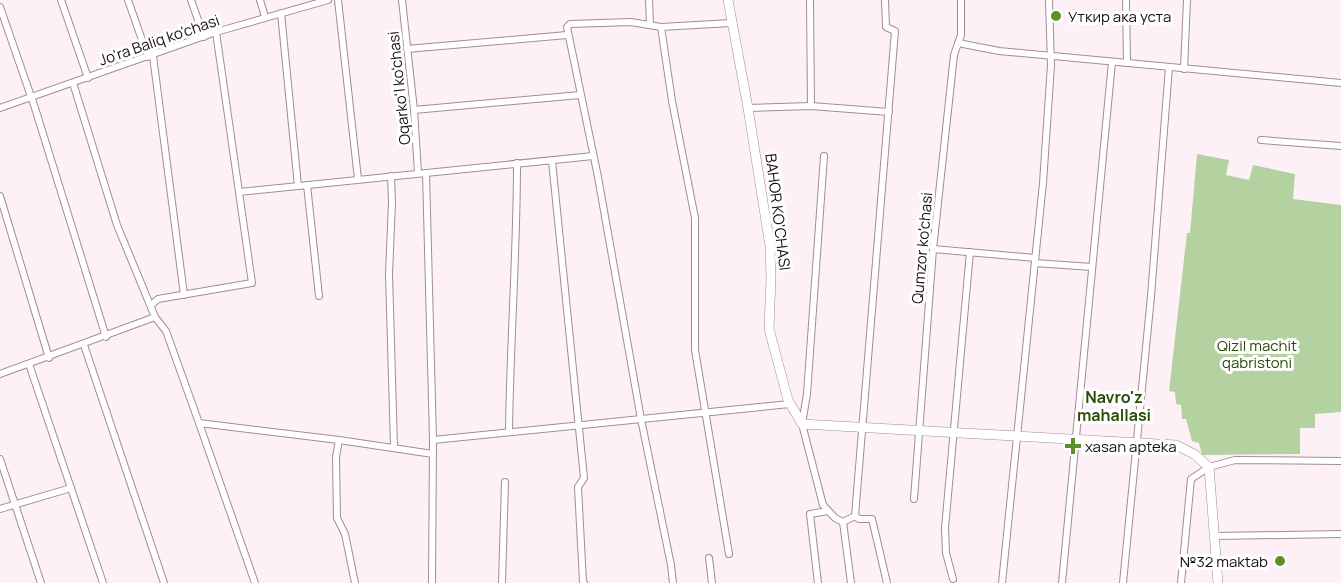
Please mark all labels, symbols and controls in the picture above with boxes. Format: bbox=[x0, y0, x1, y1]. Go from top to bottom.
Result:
place label: Уткир ака уста bbox=[1068, 6, 1171, 27]
marker: Уткир ака уста bbox=[1049, 9, 1063, 23]
street label: Jo'ra Baliq ko'chasi bbox=[96, 10, 222, 70]
street label: Oqarko'l ko'chasi bbox=[383, 30, 415, 146]
street label: BAHOR KO'CHASI bbox=[760, 152, 796, 272]
street label: Qumzor ko'chasi bbox=[907, 191, 937, 305]
park label: Qizil machit qabristoni bbox=[1217, 335, 1297, 373]
district label: Navro'z mahallasi bbox=[1077, 386, 1151, 426]
place label: xasan apteka bbox=[1085, 436, 1177, 457]
marker: xasan apteka bbox=[1066, 439, 1080, 453]
place label: №32 maktab bbox=[1180, 551, 1268, 572]
marker: №32 maktab bbox=[1273, 554, 1287, 568]

